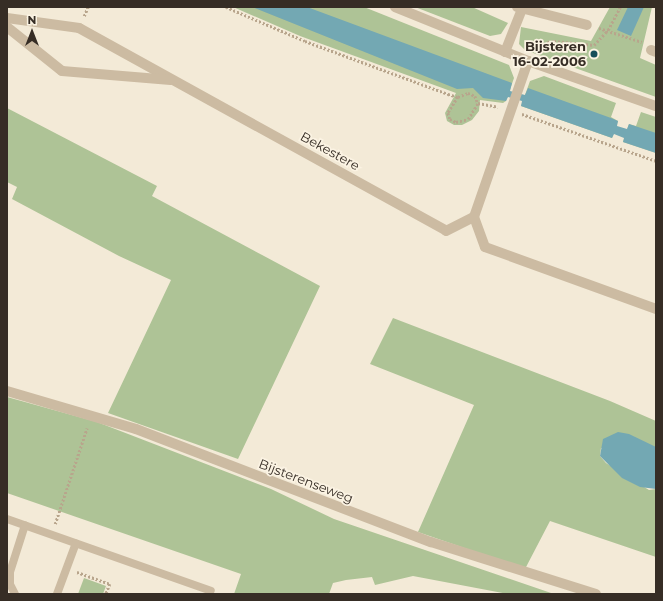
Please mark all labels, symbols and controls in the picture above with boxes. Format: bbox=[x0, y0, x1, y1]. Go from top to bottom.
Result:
north arrow bbox=[12, 12, 52, 52]
text: N bbox=[28, 13, 36, 27]
place label: Bijsteren 16-02-2006 bbox=[513, 39, 586, 70]
marker: Bijsteren 16-02-2006 bbox=[589, 49, 599, 59]
street label: Bekestere bbox=[298, 128, 362, 174]
street label: Bijsterenseweg bbox=[257, 456, 355, 506]

